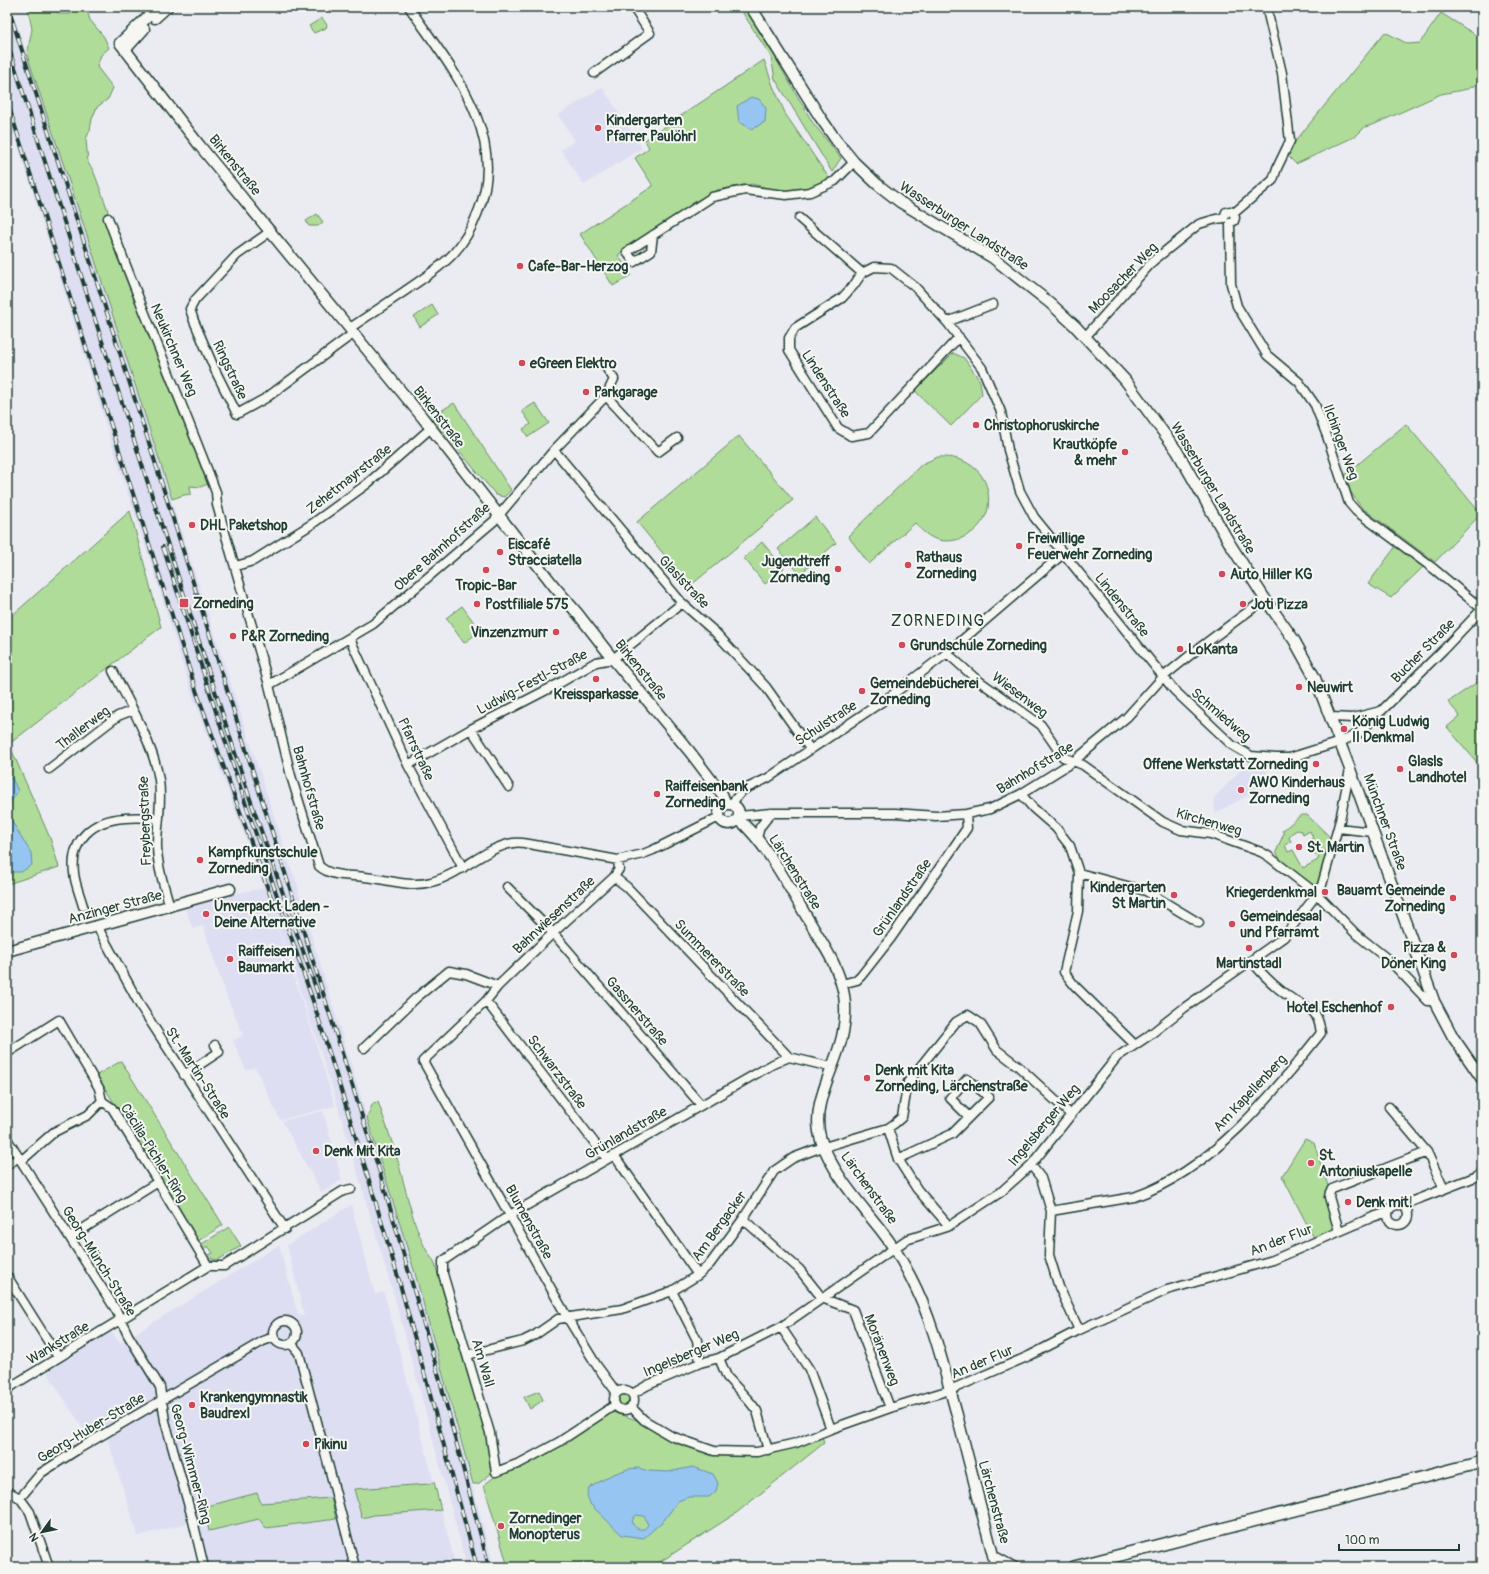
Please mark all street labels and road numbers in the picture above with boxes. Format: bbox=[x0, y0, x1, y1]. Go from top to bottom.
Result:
street label: Birkenstraße bbox=[205, 131, 265, 199]
street label: Wasserburger Landstraße bbox=[896, 178, 1032, 274]
street label: Moosacher Weg bbox=[1085, 239, 1161, 317]
street label: Neukirchner Weg bbox=[147, 301, 201, 399]
street label: Ringstraße bbox=[209, 338, 251, 402]
street label: Lindenstraße bbox=[798, 347, 854, 421]
street label: Birkenstraße bbox=[410, 383, 468, 451]
street label: Ilchinger Weg bbox=[1319, 402, 1363, 482]
street label: Wasserburger Landstraße bbox=[1167, 419, 1259, 557]
street label: Zehetmayrstraße bbox=[303, 440, 395, 518]
street label: Obere Bahnhofstraße bbox=[390, 499, 494, 595]
street label: Glaslstraße bbox=[655, 552, 713, 612]
street label: Lindenstraße bbox=[1091, 570, 1153, 640]
street label: Bucher Straße bbox=[1387, 615, 1459, 687]
street label: Birkenstraße bbox=[611, 636, 671, 704]
street label: Ludwig-Festl-Straße bbox=[474, 646, 590, 718]
street label: Wiesenweg bbox=[989, 668, 1051, 722]
street label: Schmiedweg bbox=[1188, 684, 1254, 746]
street label: Schulstraße bbox=[792, 697, 860, 749]
street label: Thallerweg bbox=[53, 702, 113, 754]
street label: Pfarrstraße bbox=[394, 715, 438, 783]
street label: Bahnhofstraße bbox=[993, 738, 1077, 798]
street label: Bahnhofstraße bbox=[289, 744, 329, 832]
street label: Münchner Straße bbox=[1360, 771, 1410, 873]
street label: Freybergstraße bbox=[135, 776, 155, 866]
street label: Kirchenweg bbox=[1174, 805, 1244, 839]
street label: Lärchenstraße bbox=[765, 831, 825, 913]
street label: Grünlandstraße bbox=[869, 856, 935, 940]
street label: Bahnwiesenstraße bbox=[509, 872, 599, 957]
street label: Anzinger Straße bbox=[66, 886, 164, 928]
street label: Summererstraße bbox=[671, 916, 753, 1000]
street label: Gassnerstraße bbox=[602, 973, 672, 1049]
street label: St.-Martin-Straße bbox=[162, 1024, 234, 1122]
street label: Schwarzstraße bbox=[524, 1032, 590, 1112]
street label: Am Kapellenberg bbox=[1210, 1051, 1290, 1135]
street label: Ingelsberger Weg bbox=[1005, 1080, 1083, 1170]
street label: Cäcilia-Pichler-Ring bbox=[117, 1100, 191, 1206]
street label: Grünlandstraße bbox=[582, 1103, 670, 1163]
street label: Lärchenstraße bbox=[837, 1148, 901, 1228]
street label: Blumenstraße bbox=[502, 1182, 556, 1262]
street label: Am Bergacker bbox=[688, 1188, 750, 1264]
street label: Georg-Münch-Straße bbox=[58, 1203, 140, 1319]
street label: An der Flur bbox=[1247, 1220, 1315, 1260]
street label: Moränenweg bbox=[861, 1312, 903, 1388]
street label: Wankstraße bbox=[24, 1318, 92, 1368]
street label: Ingelsberger Weg bbox=[641, 1325, 741, 1381]
street label: Am Wall bbox=[468, 1337, 498, 1389]
street label: An der Flur bbox=[948, 1341, 1016, 1383]
street label: Georg-Huber-Straße bbox=[34, 1389, 148, 1467]
street label: Georg-Wimmer-Ring bbox=[167, 1402, 215, 1526]
street label: Lärchenstraße bbox=[975, 1459, 1013, 1546]

